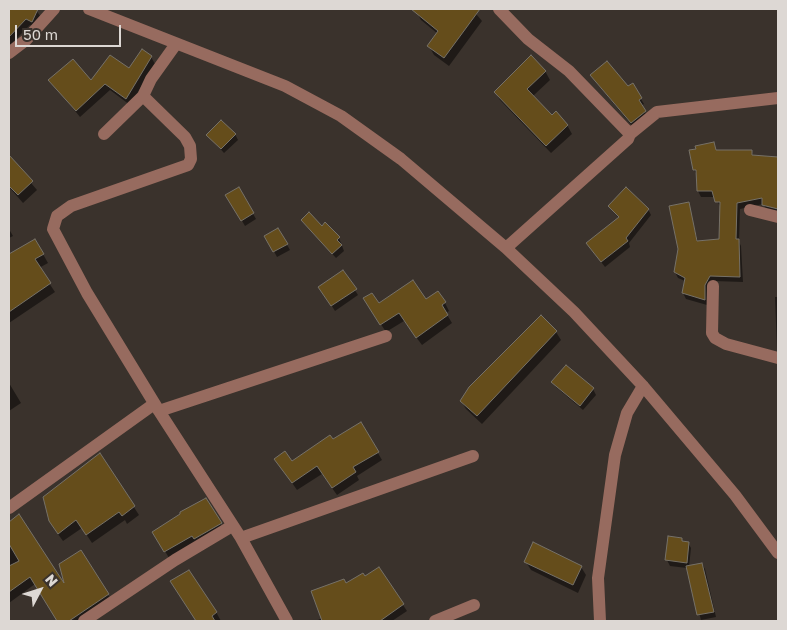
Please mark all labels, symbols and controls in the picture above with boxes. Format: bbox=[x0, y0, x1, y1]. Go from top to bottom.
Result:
scale bar bbox=[18, 15, 124, 47]
text: 50 m bbox=[23, 25, 58, 43]
north arrow bbox=[15, 565, 65, 615]
text: N bbox=[42, 570, 62, 590]

